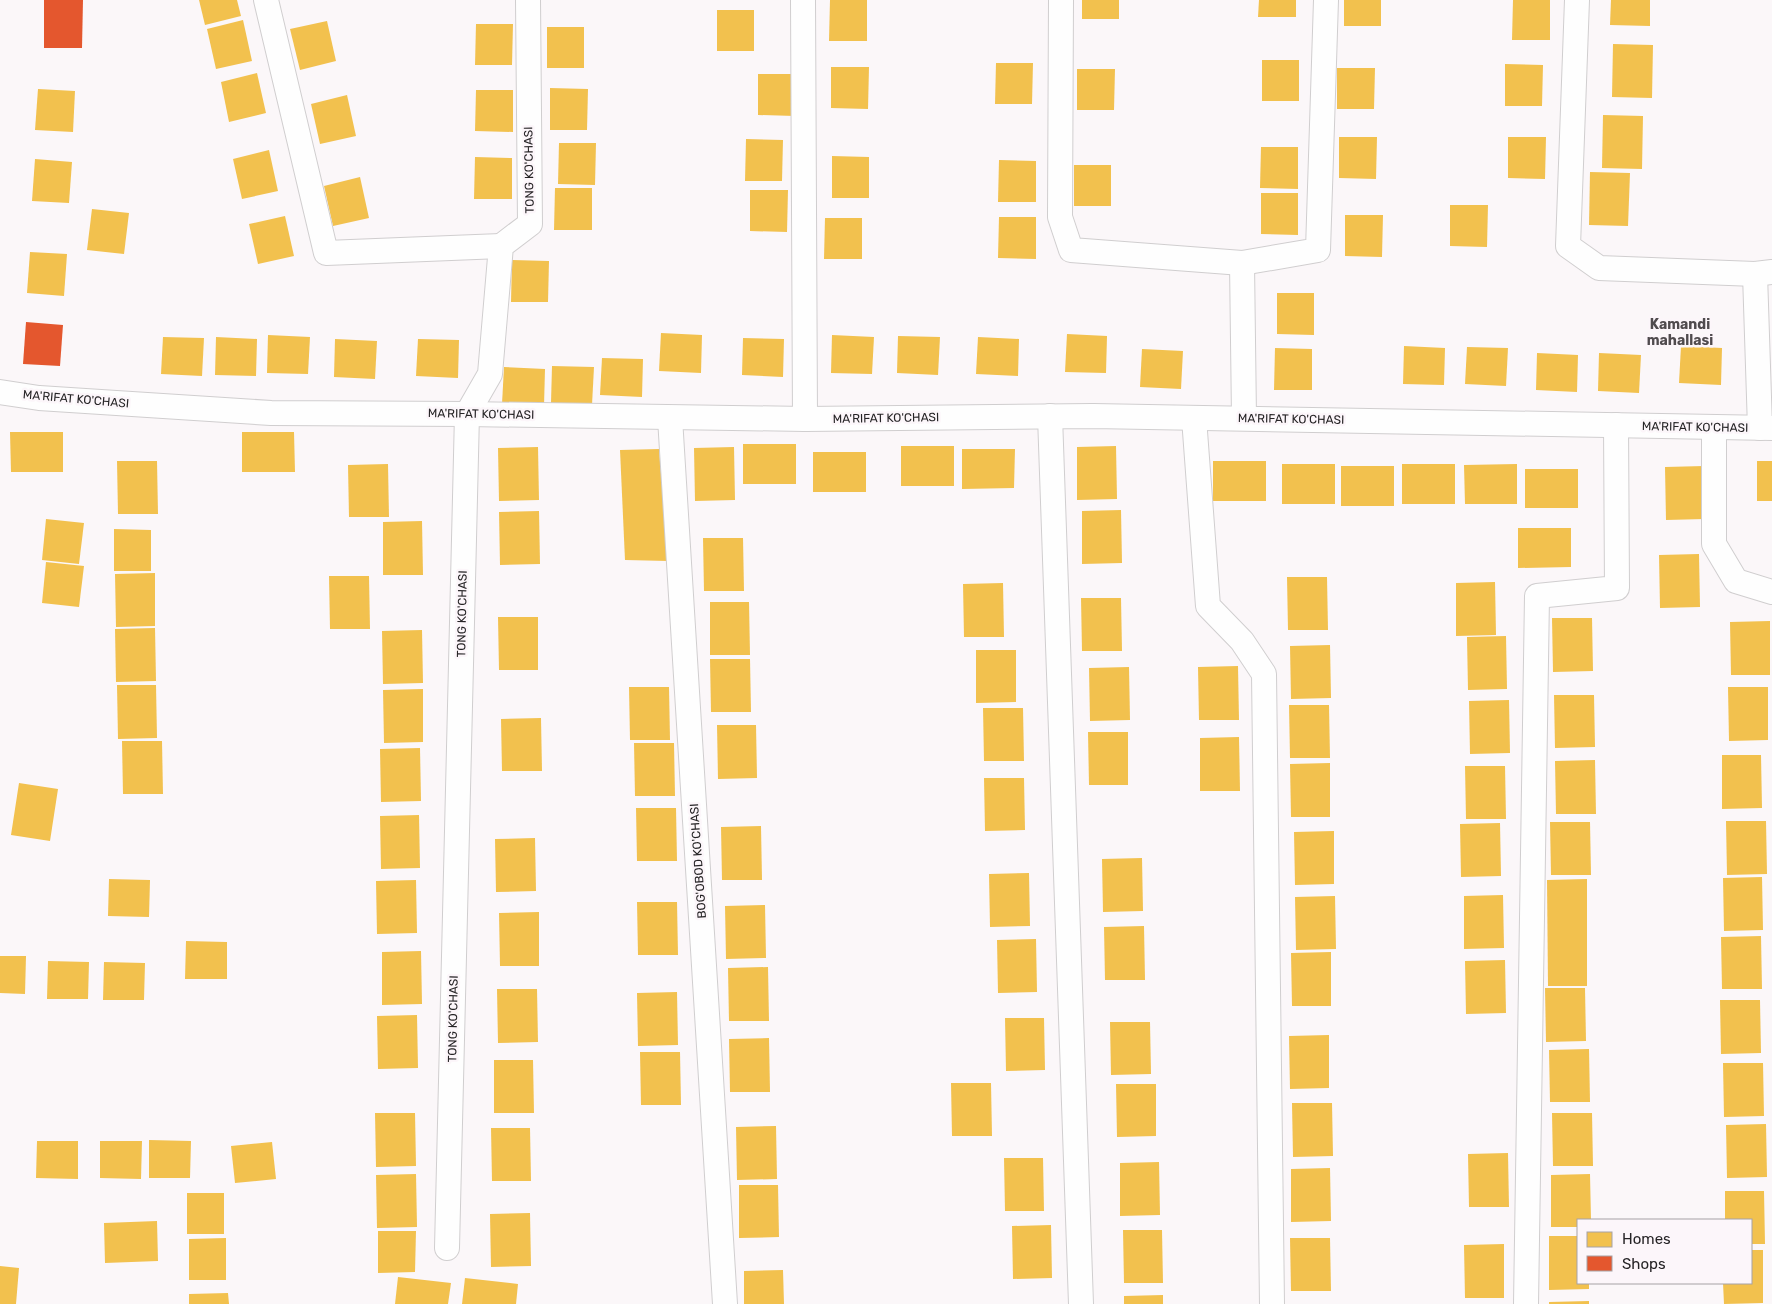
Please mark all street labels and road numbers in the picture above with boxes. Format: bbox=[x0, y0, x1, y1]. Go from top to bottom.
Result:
street label: TONG KO'CHASI bbox=[521, 126, 537, 214]
street label: MA'RIFAT KO'CHASI bbox=[22, 387, 130, 411]
street label: MA'RIFAT KO'CHASI bbox=[428, 406, 534, 422]
street label: MA'RIFAT KO'CHASI bbox=[833, 410, 939, 426]
street label: MA'RIFAT KO'CHASI bbox=[1238, 411, 1344, 427]
street label: MA'RIFAT KO'CHASI bbox=[1642, 419, 1748, 435]
street label: TONG KO'CHASI bbox=[454, 570, 470, 658]
street label: BOG'OBOD KO'CHASI bbox=[687, 803, 709, 919]
street label: TONG KO'CHASI bbox=[445, 975, 461, 1063]

